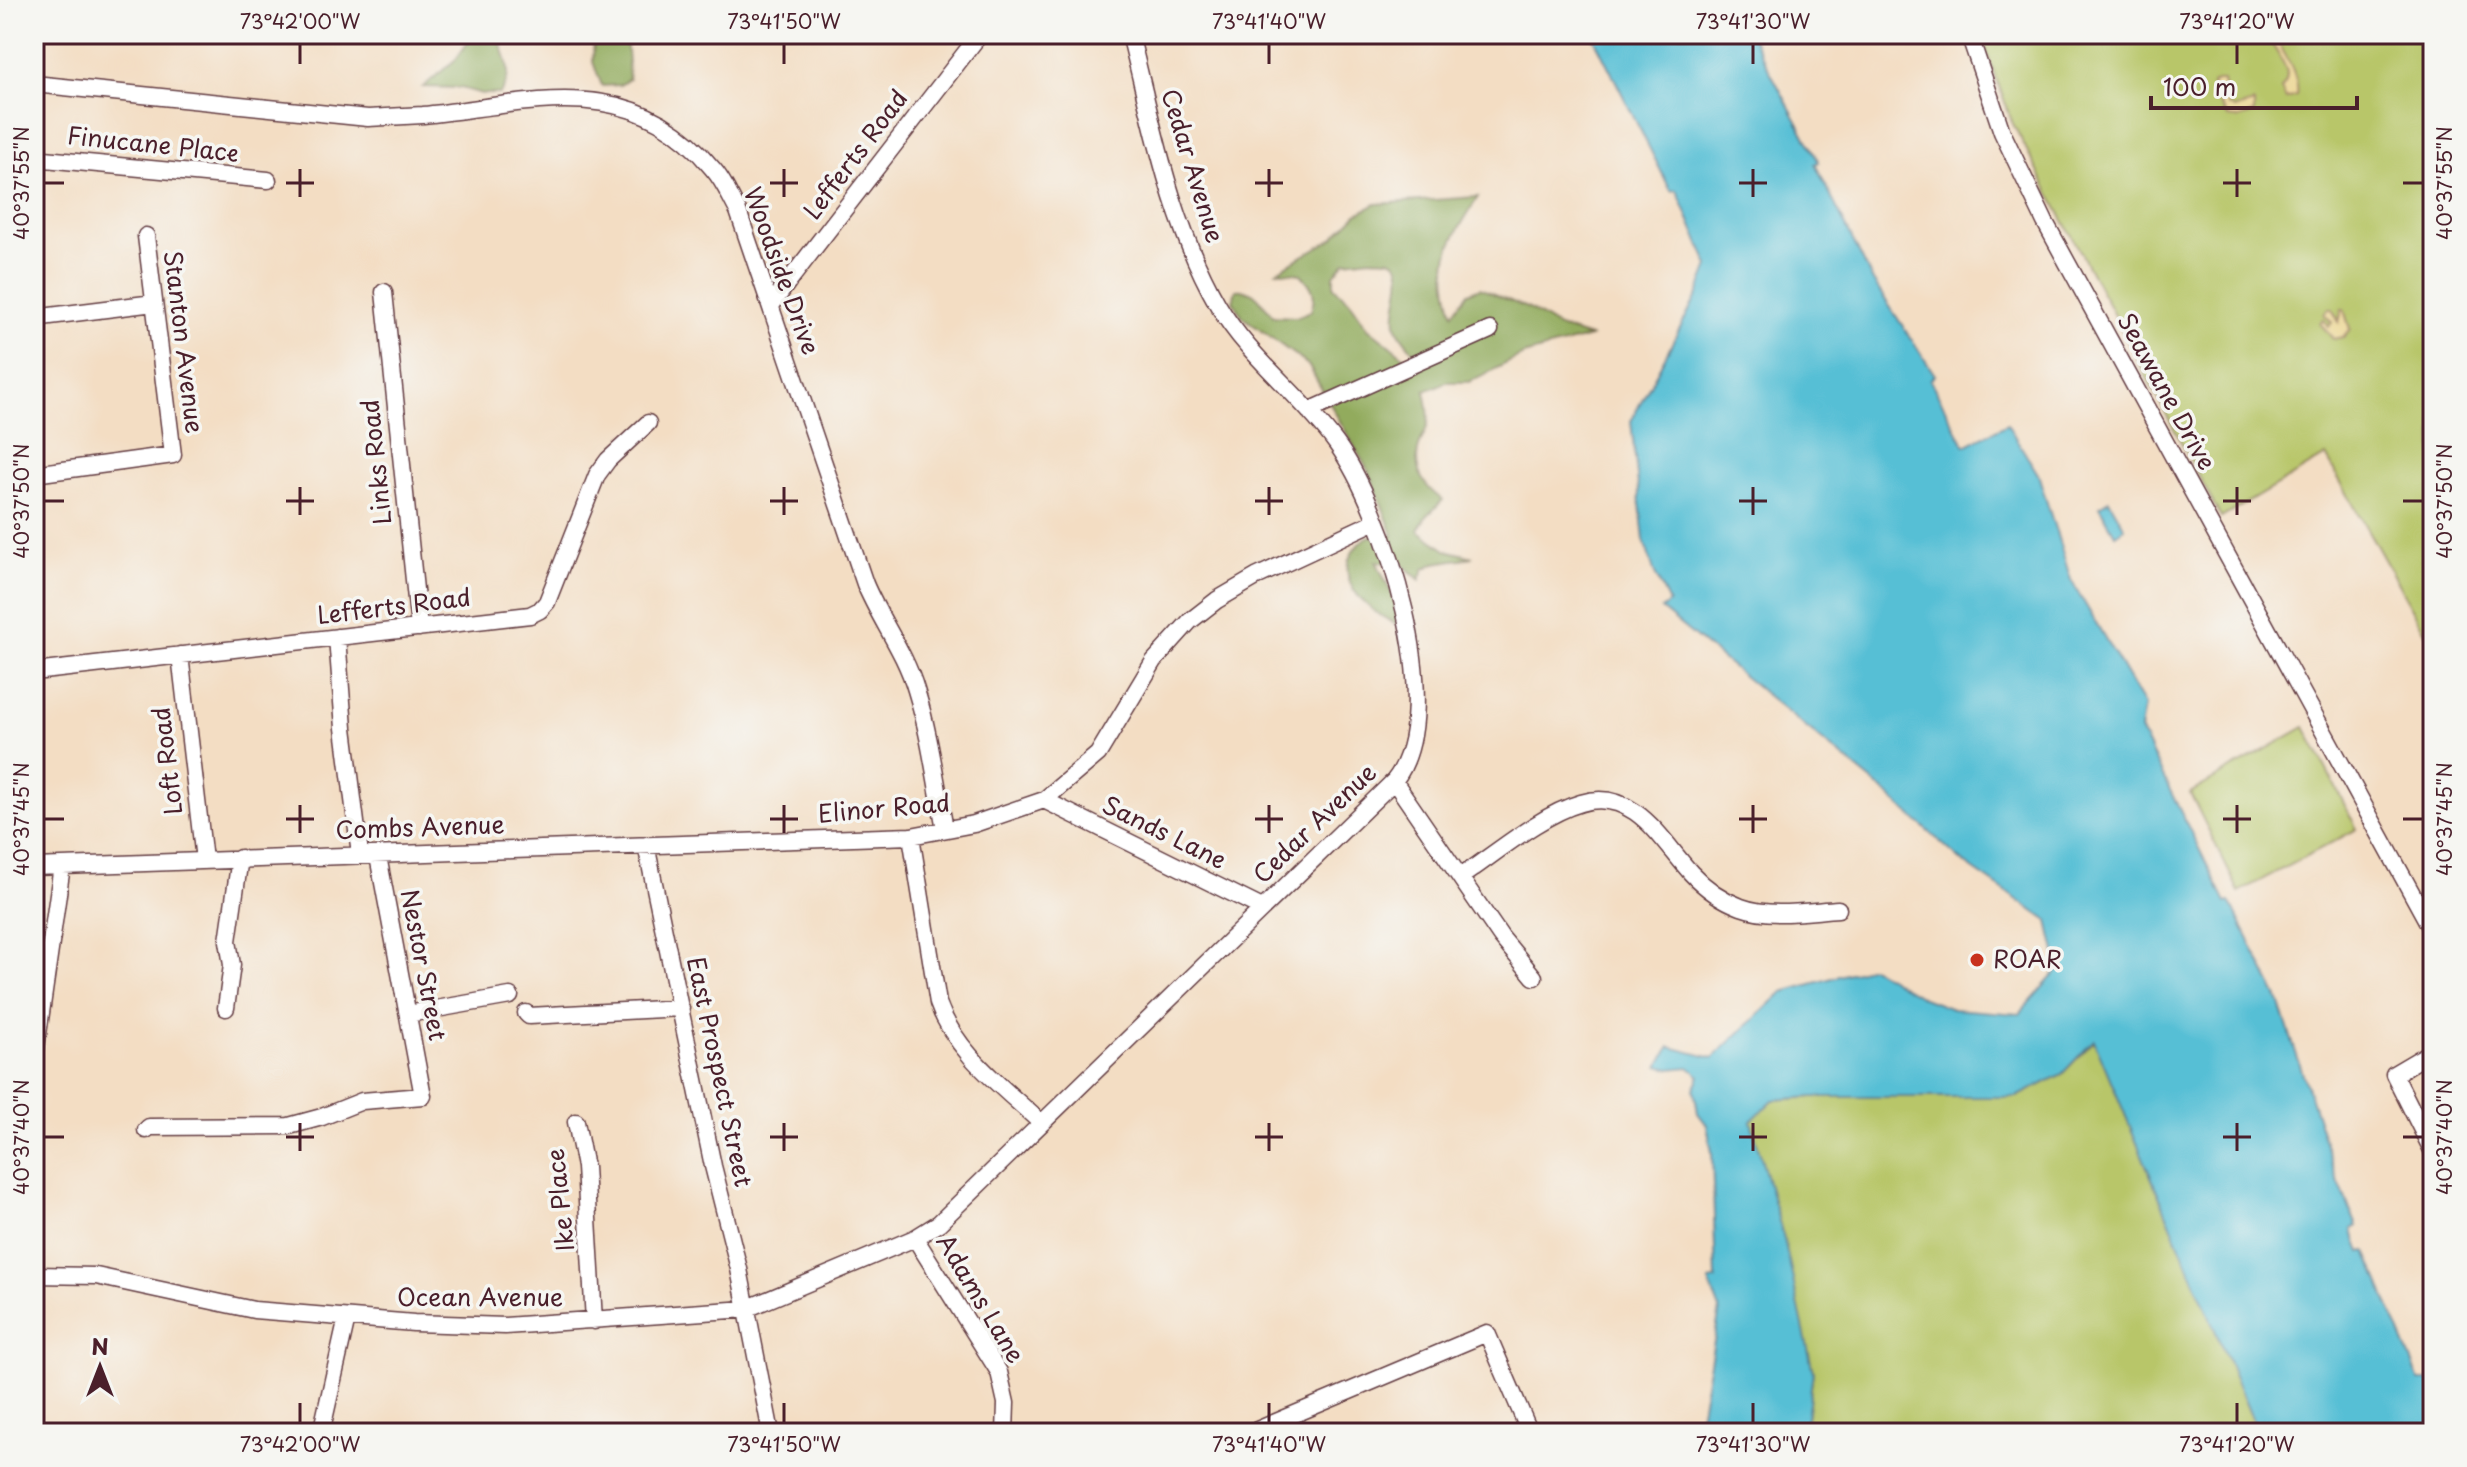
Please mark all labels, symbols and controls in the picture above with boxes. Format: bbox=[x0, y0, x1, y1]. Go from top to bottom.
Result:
text: 73°42'00"W bbox=[240, 6, 361, 36]
text: 73°41'50"W bbox=[727, 6, 841, 36]
text: 73°41'40"W bbox=[1212, 6, 1327, 36]
text: 73°41'30"W bbox=[1696, 6, 1811, 36]
text: 73°41'20"W bbox=[2179, 6, 2295, 36]
scale bar bbox=[2151, 60, 2357, 110]
text: 100 m bbox=[2163, 68, 2236, 104]
street label: Lefferts Road bbox=[794, 81, 915, 226]
street label: Cedar Avenue bbox=[1153, 84, 1234, 247]
street label: Finucane Place bbox=[66, 116, 241, 170]
text: 40°37'55"N bbox=[6, 126, 36, 240]
text: 40°37'55"N bbox=[2429, 126, 2459, 240]
street label: Woodside Drive bbox=[736, 181, 830, 359]
street label: Stanton Avenue bbox=[156, 248, 214, 435]
street label: Seawane Drive bbox=[2110, 306, 2226, 476]
street label: Links Road bbox=[351, 398, 399, 527]
text: 40°37'50"N bbox=[6, 443, 36, 559]
text: 40°37'50"N bbox=[2429, 443, 2459, 559]
street label: Lefferts Road bbox=[315, 578, 473, 632]
street label: Loft Road bbox=[142, 705, 190, 817]
street label: Cedar Avenue bbox=[1244, 754, 1383, 891]
text: 40°37'45"N bbox=[6, 762, 36, 876]
text: 40°37'45"N bbox=[2429, 762, 2459, 876]
street label: Elinor Road bbox=[816, 783, 951, 831]
street label: Sands Lane bbox=[1097, 786, 1233, 877]
street label: Combs Avenue bbox=[335, 805, 505, 847]
street label: Nestor Street bbox=[393, 886, 457, 1043]
place label: ROAR bbox=[1993, 940, 2062, 976]
marker: ROAR bbox=[1968, 951, 1986, 969]
street label: East Prospect Street bbox=[679, 953, 763, 1190]
text: 40°37'40"N bbox=[6, 1079, 36, 1195]
text: 40°37'40"N bbox=[2429, 1079, 2459, 1195]
street label: Ike Place bbox=[536, 1147, 582, 1254]
street label: Adams Lane bbox=[929, 1226, 1035, 1370]
street label: Ocean Avenue bbox=[397, 1278, 563, 1314]
north arrow bbox=[60, 1327, 140, 1407]
text: N bbox=[91, 1329, 109, 1362]
text: 73°42'00"W bbox=[240, 1429, 361, 1459]
text: 73°41'50"W bbox=[727, 1429, 841, 1459]
text: 73°41'40"W bbox=[1212, 1429, 1327, 1459]
text: 73°41'30"W bbox=[1696, 1429, 1811, 1459]
text: 73°41'20"W bbox=[2179, 1429, 2295, 1459]

